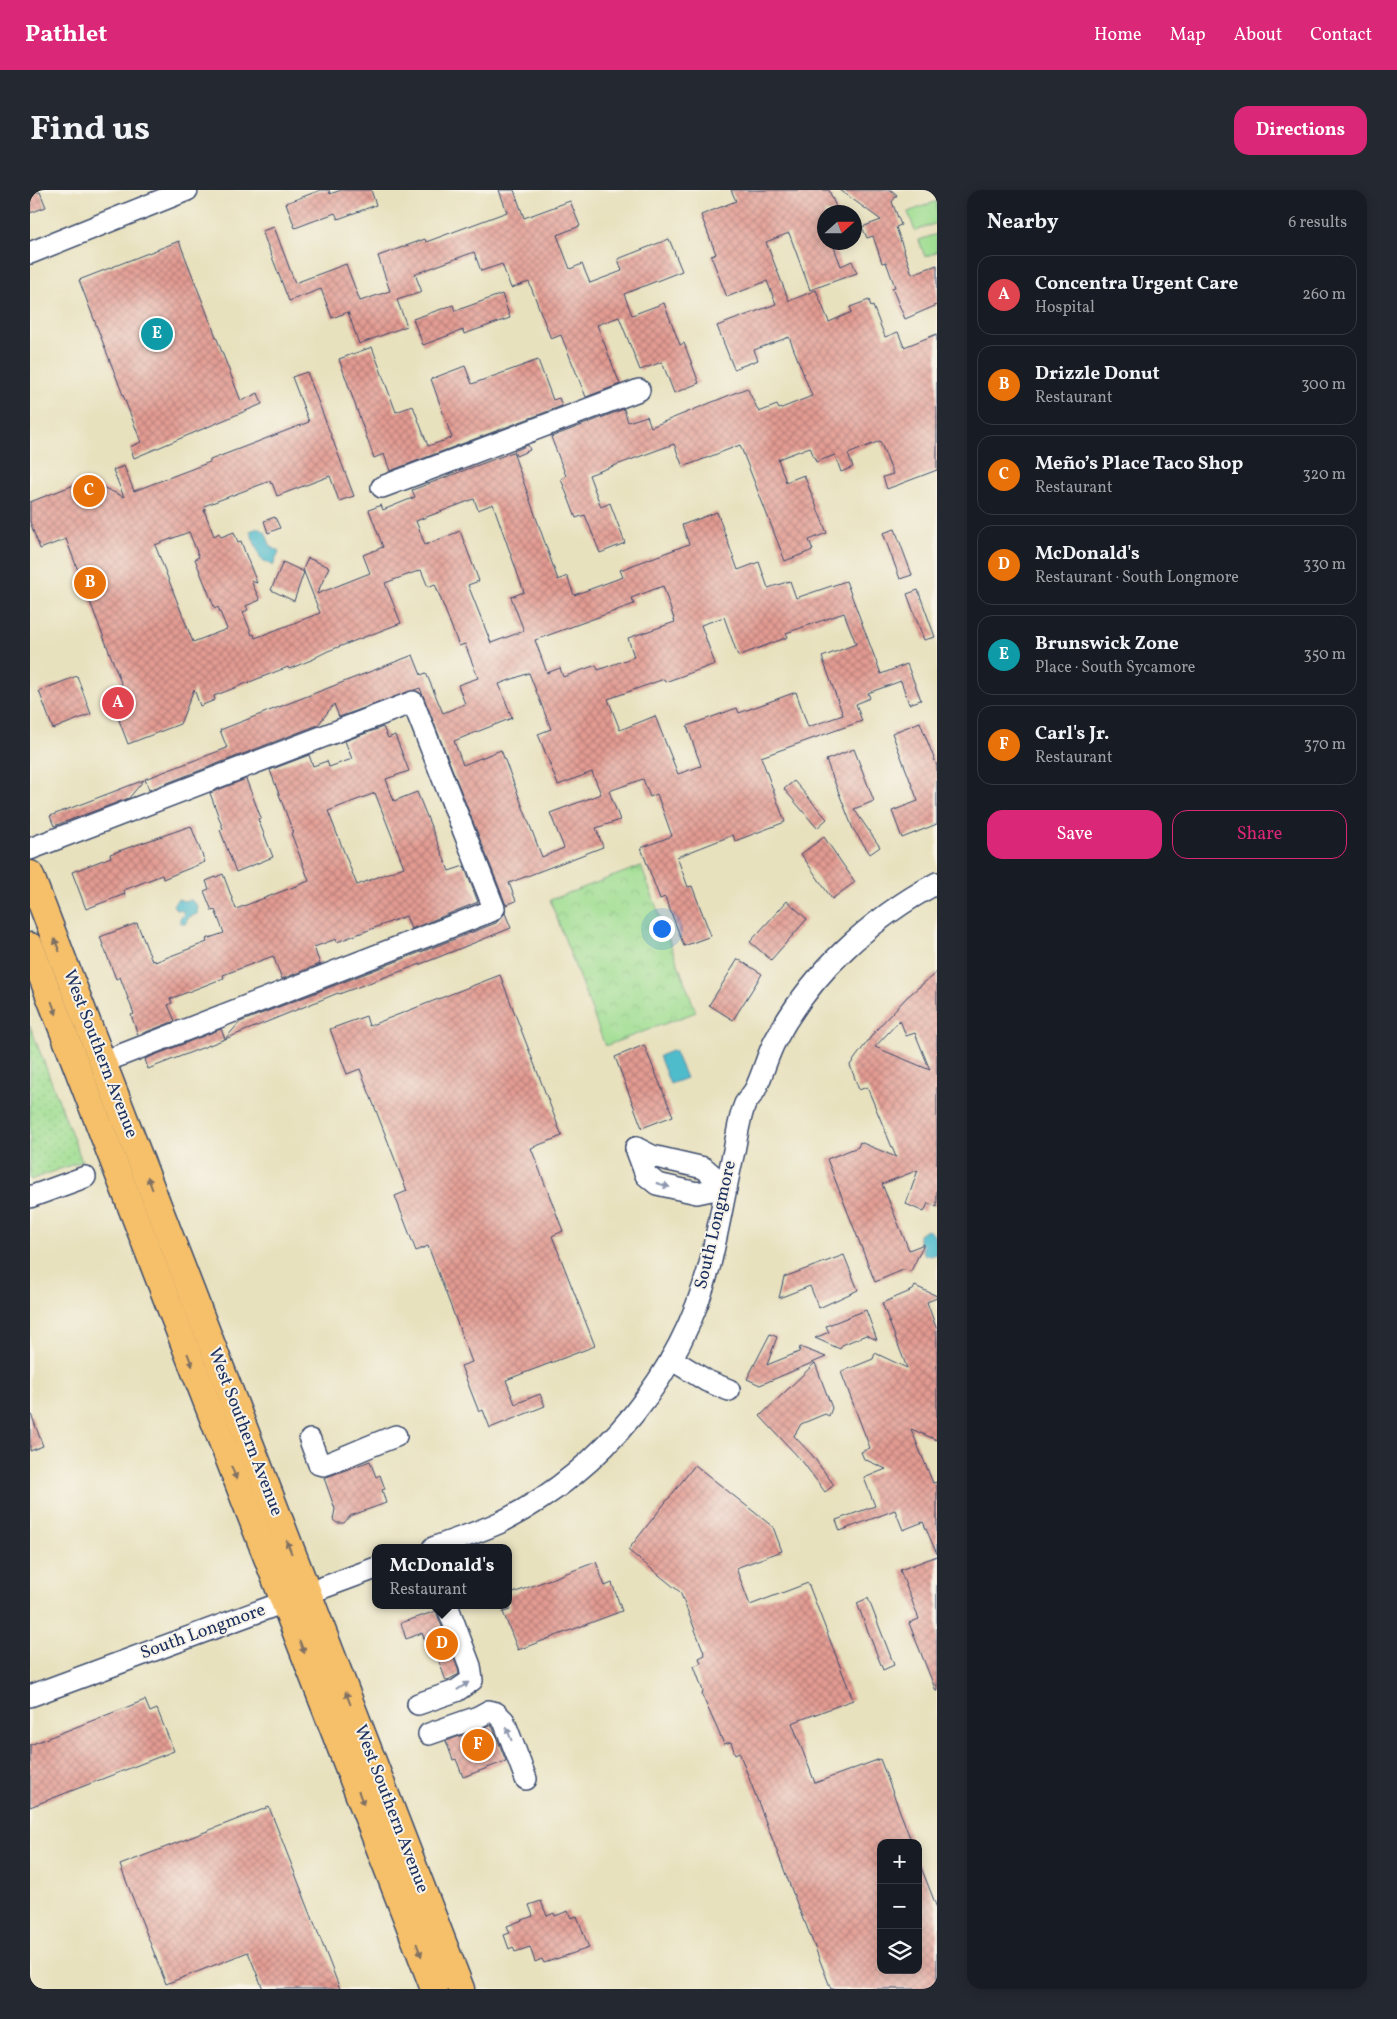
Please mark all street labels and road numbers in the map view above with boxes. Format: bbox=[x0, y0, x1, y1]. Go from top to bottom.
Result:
street label: West Southern Avenue bbox=[56, 966, 144, 1142]
street label: South Longmore bbox=[689, 1158, 743, 1292]
street label: West Southern Avenue bbox=[201, 1344, 289, 1520]
street label: South Longmore bbox=[137, 1598, 269, 1666]
street label: West Southern Avenue bbox=[347, 1721, 435, 1897]

